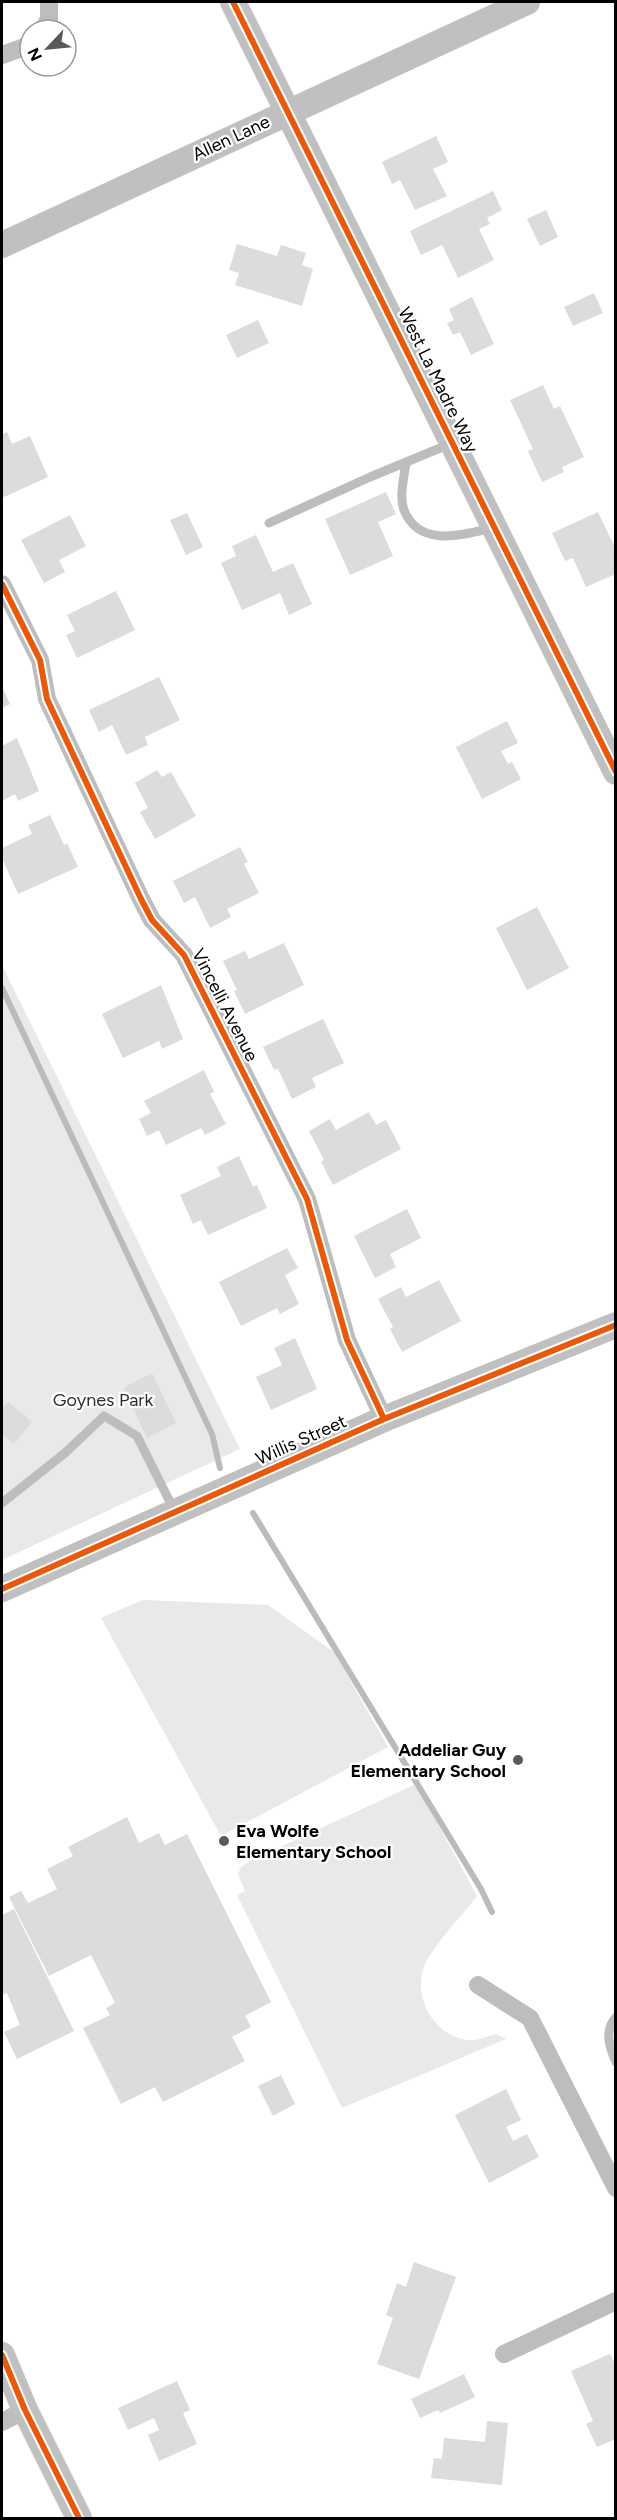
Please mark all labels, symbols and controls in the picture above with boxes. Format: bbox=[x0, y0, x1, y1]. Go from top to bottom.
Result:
north arrow bbox=[18, 18, 78, 78]
text: N bbox=[24, 45, 46, 64]
street label: Allen Lane bbox=[189, 110, 273, 165]
street label: West La Madre Way bbox=[393, 304, 483, 457]
street label: Vincelli Avenue bbox=[187, 945, 263, 1065]
park label: Goynes Park bbox=[53, 1389, 153, 1411]
street label: Willis Street bbox=[252, 1410, 350, 1470]
place label: Addeliar Guy Elementary School bbox=[351, 1739, 507, 1782]
marker: Addeliar Guy Elementary School bbox=[511, 1753, 525, 1767]
place label: Eva Wolfe Elementary School bbox=[236, 1820, 391, 1863]
marker: Eva Wolfe Elementary School bbox=[217, 1834, 231, 1848]

